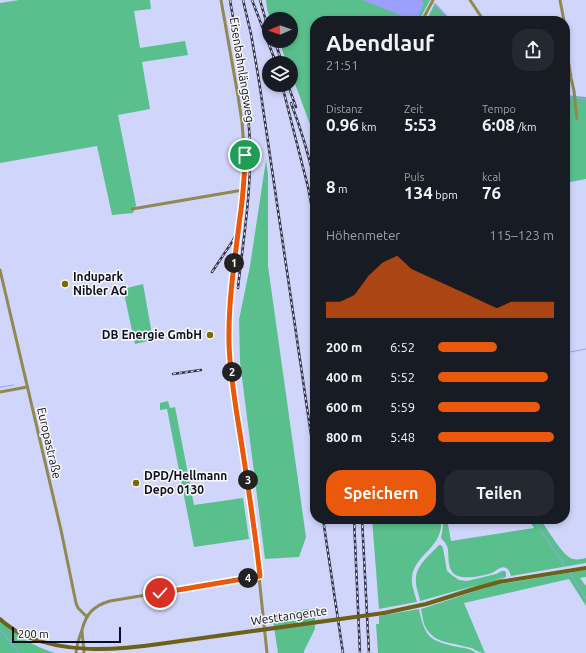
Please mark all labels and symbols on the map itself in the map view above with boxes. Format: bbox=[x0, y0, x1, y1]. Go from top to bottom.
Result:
north arrow bbox=[262, 12, 298, 48]
street label: Eisenbahnlängsweg bbox=[228, 16, 257, 123]
pin bbox=[228, 138, 262, 172]
pin: 1 bbox=[224, 253, 244, 273]
place label: Indupark Nibler AG bbox=[73, 270, 127, 297]
marker: Indupark Nibler AG bbox=[60, 279, 70, 289]
place label: DB Energie GmbH bbox=[102, 328, 202, 341]
marker: DB Energie GmbH bbox=[205, 330, 215, 340]
pin: 2 bbox=[222, 362, 242, 382]
street label: Europastraße bbox=[35, 406, 64, 480]
place label: DPD/Hellmann Depo 0130 bbox=[144, 469, 227, 496]
pin: 3 bbox=[238, 470, 258, 490]
marker: DPD/Hellmann Depo 0130 bbox=[131, 478, 141, 488]
pin: 4 bbox=[238, 568, 258, 588]
pin bbox=[143, 576, 177, 610]
street label: Westtangente bbox=[250, 604, 328, 627]
scale bar bbox=[12, 625, 121, 644]

